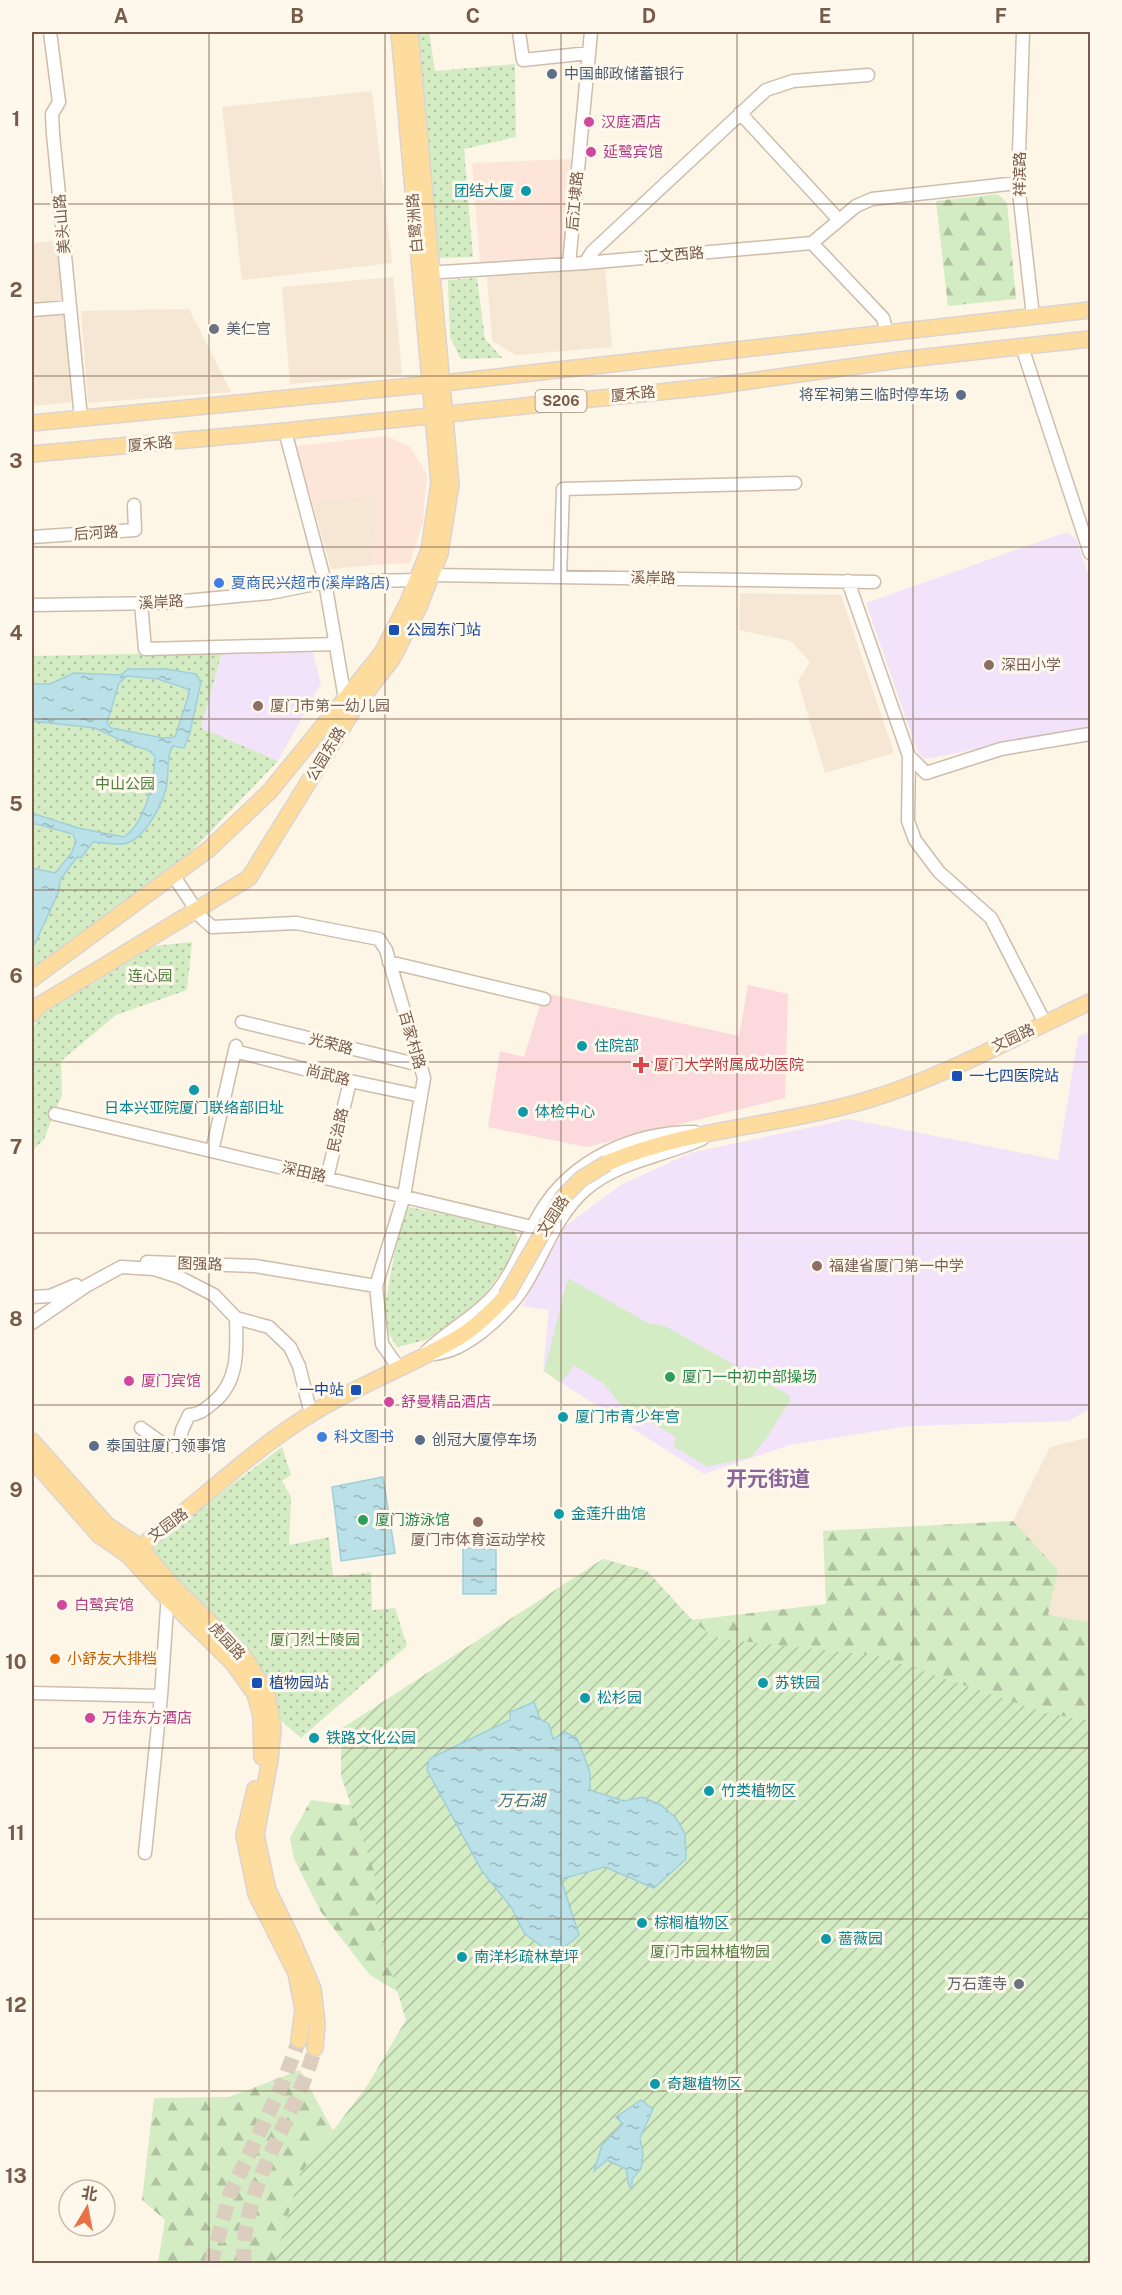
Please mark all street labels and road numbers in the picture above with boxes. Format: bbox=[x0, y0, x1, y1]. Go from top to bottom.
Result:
street label: 祥滨路 bbox=[1011, 151, 1028, 197]
street label: 后江埭路 bbox=[563, 170, 586, 232]
street label: 白鹭洲路 bbox=[403, 192, 426, 254]
street label: 美头山路 bbox=[50, 193, 73, 255]
street label: 汇文西路 bbox=[643, 243, 705, 266]
street label: 厦禾路 bbox=[610, 383, 656, 404]
road number: S206 bbox=[536, 390, 586, 412]
street label: 厦禾路 bbox=[127, 433, 173, 454]
street label: 后河路 bbox=[73, 522, 119, 543]
street label: 溪岸路 bbox=[630, 569, 676, 586]
street label: 溪岸路 bbox=[138, 592, 184, 611]
street label: 公园东路 bbox=[303, 724, 348, 784]
street label: 百家村路 bbox=[396, 1009, 429, 1071]
street label: 文园路 bbox=[989, 1020, 1037, 1055]
street label: 光荣路 bbox=[307, 1030, 355, 1057]
street label: 尚武路 bbox=[304, 1061, 352, 1088]
street label: 民治路 bbox=[324, 1106, 351, 1154]
street label: 深田路 bbox=[280, 1158, 328, 1185]
street label: 文园路 bbox=[533, 1192, 572, 1239]
street label: 图强路 bbox=[177, 1254, 223, 1273]
street label: 文园路 bbox=[145, 1504, 191, 1545]
street label: 虎园路 bbox=[206, 1618, 249, 1663]

